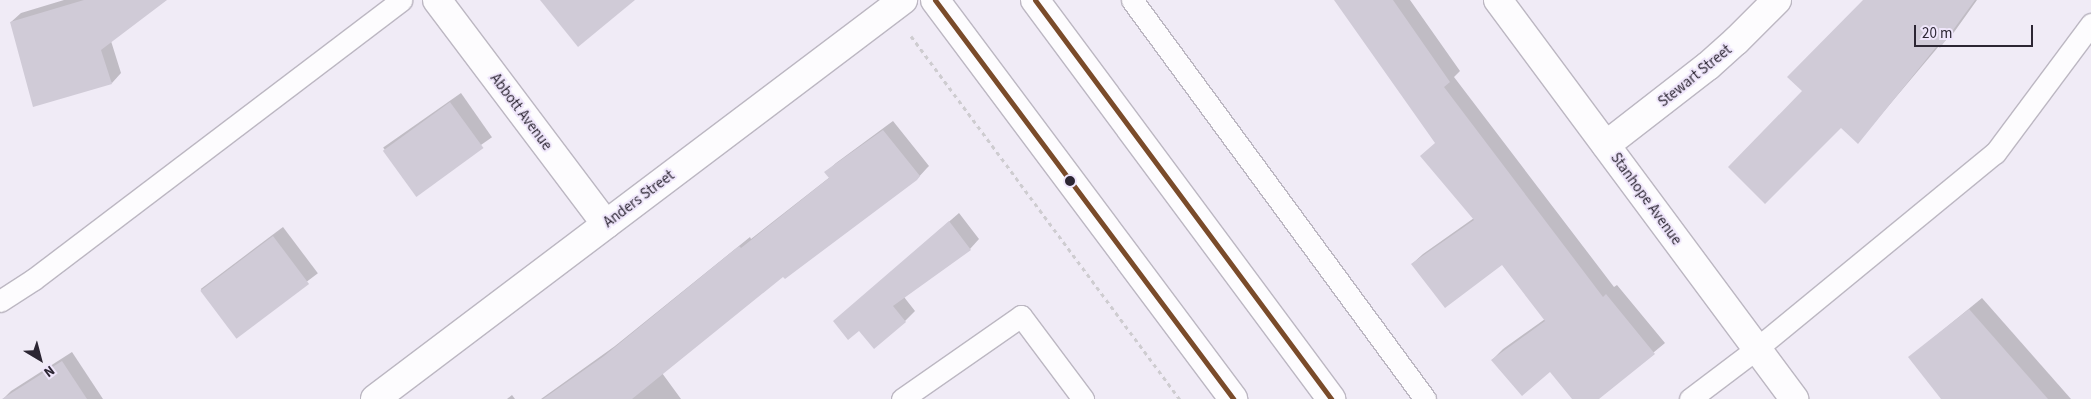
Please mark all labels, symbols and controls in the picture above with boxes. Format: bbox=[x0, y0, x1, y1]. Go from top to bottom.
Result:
scale bar bbox=[1916, 15, 2035, 47]
text: 20 m bbox=[1922, 23, 1952, 44]
street label: Stewart Street bbox=[1655, 41, 1735, 111]
street label: Abbott Avenue bbox=[486, 70, 556, 154]
street label: Stanhope Avenue bbox=[1607, 149, 1685, 249]
street label: Anders Street bbox=[600, 166, 678, 232]
unlabelled marker bbox=[1065, 176, 1075, 186]
north arrow bbox=[15, 334, 65, 384]
text: N bbox=[39, 360, 59, 382]

